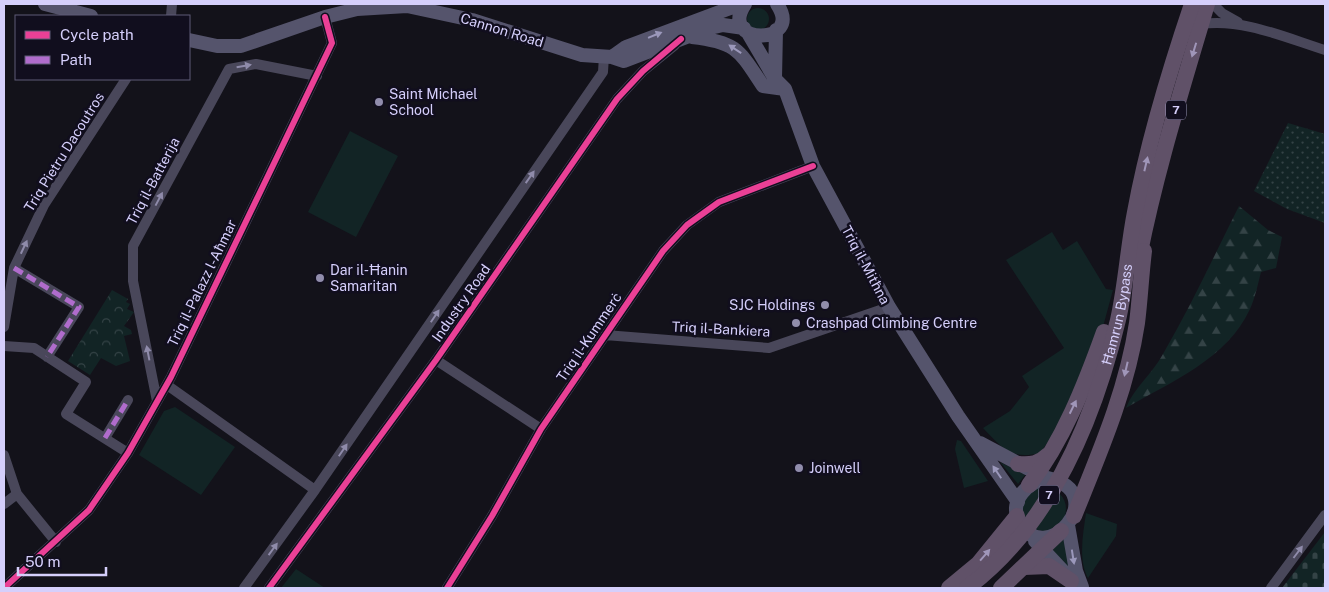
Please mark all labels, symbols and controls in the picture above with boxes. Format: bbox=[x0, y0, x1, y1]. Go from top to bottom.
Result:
street label: Cannon Road bbox=[459, 10, 545, 50]
legend bbox=[15, 15, 190, 80]
text: Cycle path bbox=[60, 26, 134, 43]
one-way arrow bbox=[648, 30, 662, 38]
one-way arrow bbox=[1189, 43, 1197, 58]
one-way arrow bbox=[728, 44, 742, 54]
text: Path bbox=[60, 51, 92, 68]
one-way arrow bbox=[236, 62, 252, 70]
place label: Saint Michael School bbox=[389, 86, 478, 118]
street label: Triq Pietru Dacoutros bbox=[21, 89, 107, 215]
marker: Saint Michael School bbox=[373, 96, 385, 108]
road number: 7 bbox=[1166, 100, 1186, 120]
street label: Triq il-Batterija bbox=[123, 135, 183, 227]
one-way arrow bbox=[1142, 157, 1150, 172]
one-way arrow bbox=[525, 170, 535, 183]
one-way arrow bbox=[155, 192, 163, 206]
street label: Triq il-Palazz l-Aħmar bbox=[164, 217, 240, 349]
street label: Triq il-Mitħna bbox=[839, 223, 893, 307]
one-way arrow bbox=[20, 240, 28, 254]
street label: Industry Road bbox=[428, 261, 494, 345]
place label: Dar il-Ħanin Samaritan bbox=[330, 262, 408, 294]
street label: Ħamrun Bypass bbox=[1098, 263, 1135, 367]
marker: Dar il-Ħanin Samaritan bbox=[314, 272, 326, 284]
street label: Triq il-Kummerċ bbox=[553, 289, 625, 385]
place label: SJC Holdings bbox=[729, 297, 815, 313]
marker: SJC Holdings bbox=[819, 299, 831, 311]
one-way arrow bbox=[430, 309, 440, 323]
place label: Crashpad Climbing Centre bbox=[806, 315, 977, 331]
marker: Crashpad Climbing Centre bbox=[790, 317, 802, 329]
street label: Triq il-Bankiera bbox=[671, 318, 771, 340]
one-way arrow bbox=[144, 345, 152, 361]
one-way arrow bbox=[1122, 361, 1130, 376]
one-way arrow bbox=[1069, 400, 1077, 415]
one-way arrow bbox=[338, 443, 348, 457]
place label: Joinwell bbox=[809, 460, 861, 476]
marker: Joinwell bbox=[793, 462, 805, 474]
one-way arrow bbox=[992, 465, 1002, 478]
road number: 7 bbox=[1039, 486, 1059, 504]
one-way arrow bbox=[268, 542, 278, 556]
scale bar bbox=[18, 544, 105, 576]
one-way arrow bbox=[1293, 545, 1303, 559]
one-way arrow bbox=[979, 549, 990, 562]
one-way arrow bbox=[1070, 549, 1078, 565]
text: 50 m bbox=[25, 553, 60, 570]

